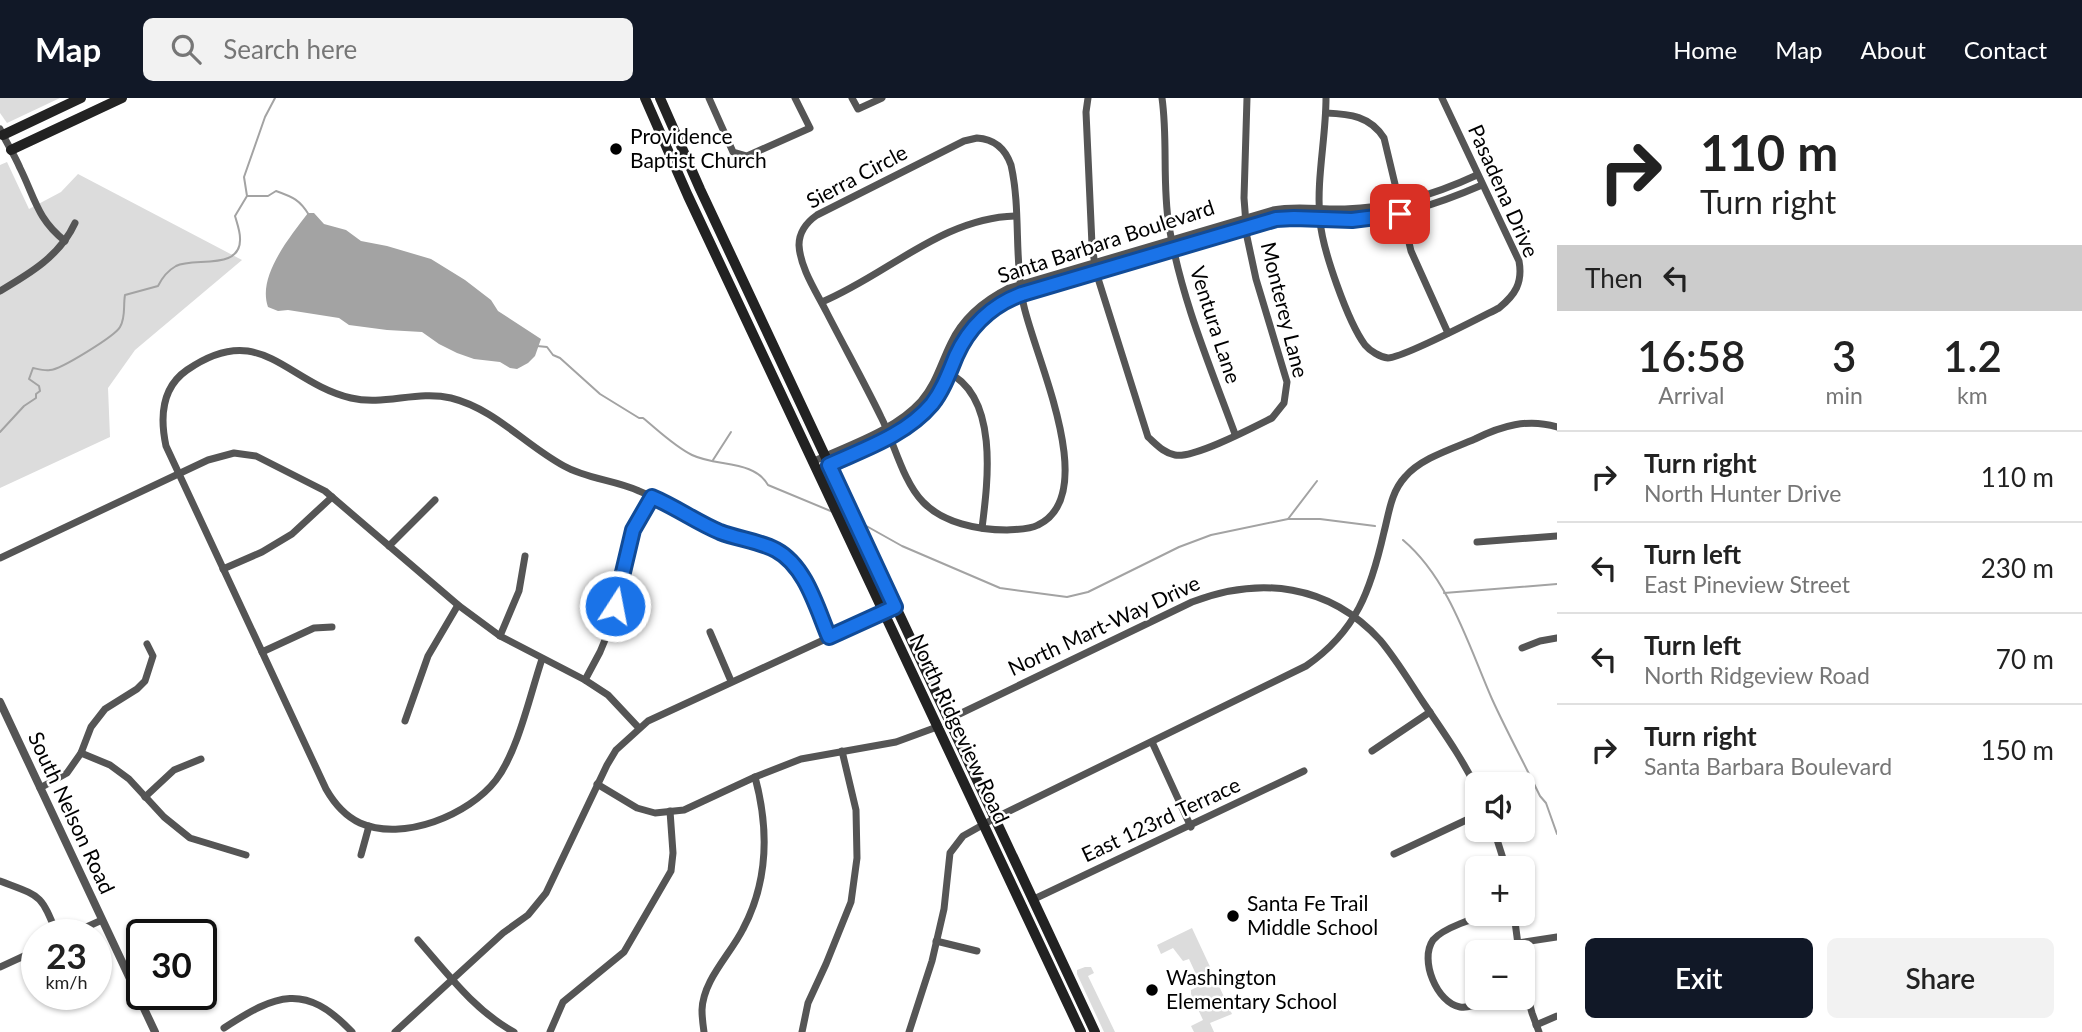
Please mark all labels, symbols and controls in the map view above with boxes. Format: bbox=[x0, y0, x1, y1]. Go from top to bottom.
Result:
search box bbox=[143, 18, 633, 81]
text: Map bbox=[35, 29, 101, 69]
icon: search bbox=[167, 30, 205, 68]
text: Search here bbox=[223, 33, 357, 65]
text: Home bbox=[1673, 35, 1737, 64]
text: Map bbox=[1775, 35, 1823, 64]
text: About bbox=[1861, 35, 1926, 64]
text: Contact bbox=[1964, 35, 2047, 64]
street label: Pasadena Drive bbox=[1464, 120, 1545, 261]
place label: Providence Baptist Church bbox=[630, 123, 767, 172]
text: 110 m bbox=[1700, 123, 1838, 181]
icon: right bbox=[1585, 126, 1676, 217]
street label: Sierra Circle bbox=[802, 139, 911, 213]
marker: Providence Baptist Church bbox=[608, 141, 624, 157]
text: Turn right bbox=[1700, 182, 1836, 221]
pin bbox=[1370, 184, 1430, 244]
street label: Santa Barbara Boulevard bbox=[994, 194, 1217, 287]
icon: arrive bbox=[1381, 195, 1419, 233]
street label: Monterey Lane bbox=[1257, 239, 1314, 380]
icon: left bbox=[1657, 259, 1695, 297]
text: Then bbox=[1585, 262, 1643, 294]
street label: Ventura Lane bbox=[1186, 263, 1247, 386]
text: 16:58 bbox=[1637, 331, 1745, 381]
text: 3 bbox=[1832, 331, 1856, 381]
text: 1.2 bbox=[1943, 331, 2002, 381]
text: Arrival bbox=[1658, 381, 1724, 409]
text: min bbox=[1826, 381, 1863, 409]
text: km bbox=[1957, 381, 1988, 409]
text: Turn right bbox=[1644, 447, 1757, 479]
icon: right bbox=[1585, 458, 1623, 496]
text: 110 m bbox=[1981, 461, 2054, 493]
text: North Hunter Drive bbox=[1644, 479, 1841, 507]
text: Turn left bbox=[1644, 538, 1741, 570]
icon: left bbox=[1585, 549, 1623, 587]
text: 230 m bbox=[1981, 552, 2054, 584]
position arrow bbox=[578, 569, 652, 643]
street label: North Mart-Way Drive bbox=[1004, 569, 1203, 680]
text: East Pineview Street bbox=[1644, 570, 1850, 598]
text: Turn left bbox=[1644, 629, 1741, 661]
street label: North Ridgeview Road bbox=[905, 630, 1015, 827]
icon: left bbox=[1585, 640, 1623, 678]
text: 70 m bbox=[1996, 643, 2054, 675]
text: North Ridgeview Road bbox=[1644, 661, 1870, 689]
text: Turn right bbox=[1644, 720, 1757, 752]
street label: South Nelson Road bbox=[24, 727, 121, 897]
icon: right bbox=[1585, 731, 1623, 769]
text: 150 m bbox=[1981, 734, 2054, 766]
text: Santa Barbara Boulevard bbox=[1644, 752, 1892, 780]
street label: East 123rd Terrace bbox=[1077, 771, 1244, 866]
map controls bbox=[1465, 772, 1535, 1010]
button: sound bbox=[1465, 772, 1535, 842]
button: + bbox=[1465, 856, 1535, 926]
place label: Santa Fe Trail Middle School bbox=[1247, 890, 1378, 939]
marker: Santa Fe Trail Middle School bbox=[1225, 908, 1241, 924]
speed limit sign: 30 bbox=[126, 919, 217, 1010]
text: 23 bbox=[46, 934, 87, 976]
button: Exit bbox=[1585, 938, 1813, 1018]
button: Share bbox=[1827, 938, 2054, 1018]
button: − bbox=[1465, 940, 1535, 1010]
place label: Washington Elementary School bbox=[1166, 964, 1337, 1013]
text: km/h bbox=[45, 971, 88, 993]
marker: Washington Elementary School bbox=[1144, 982, 1160, 998]

